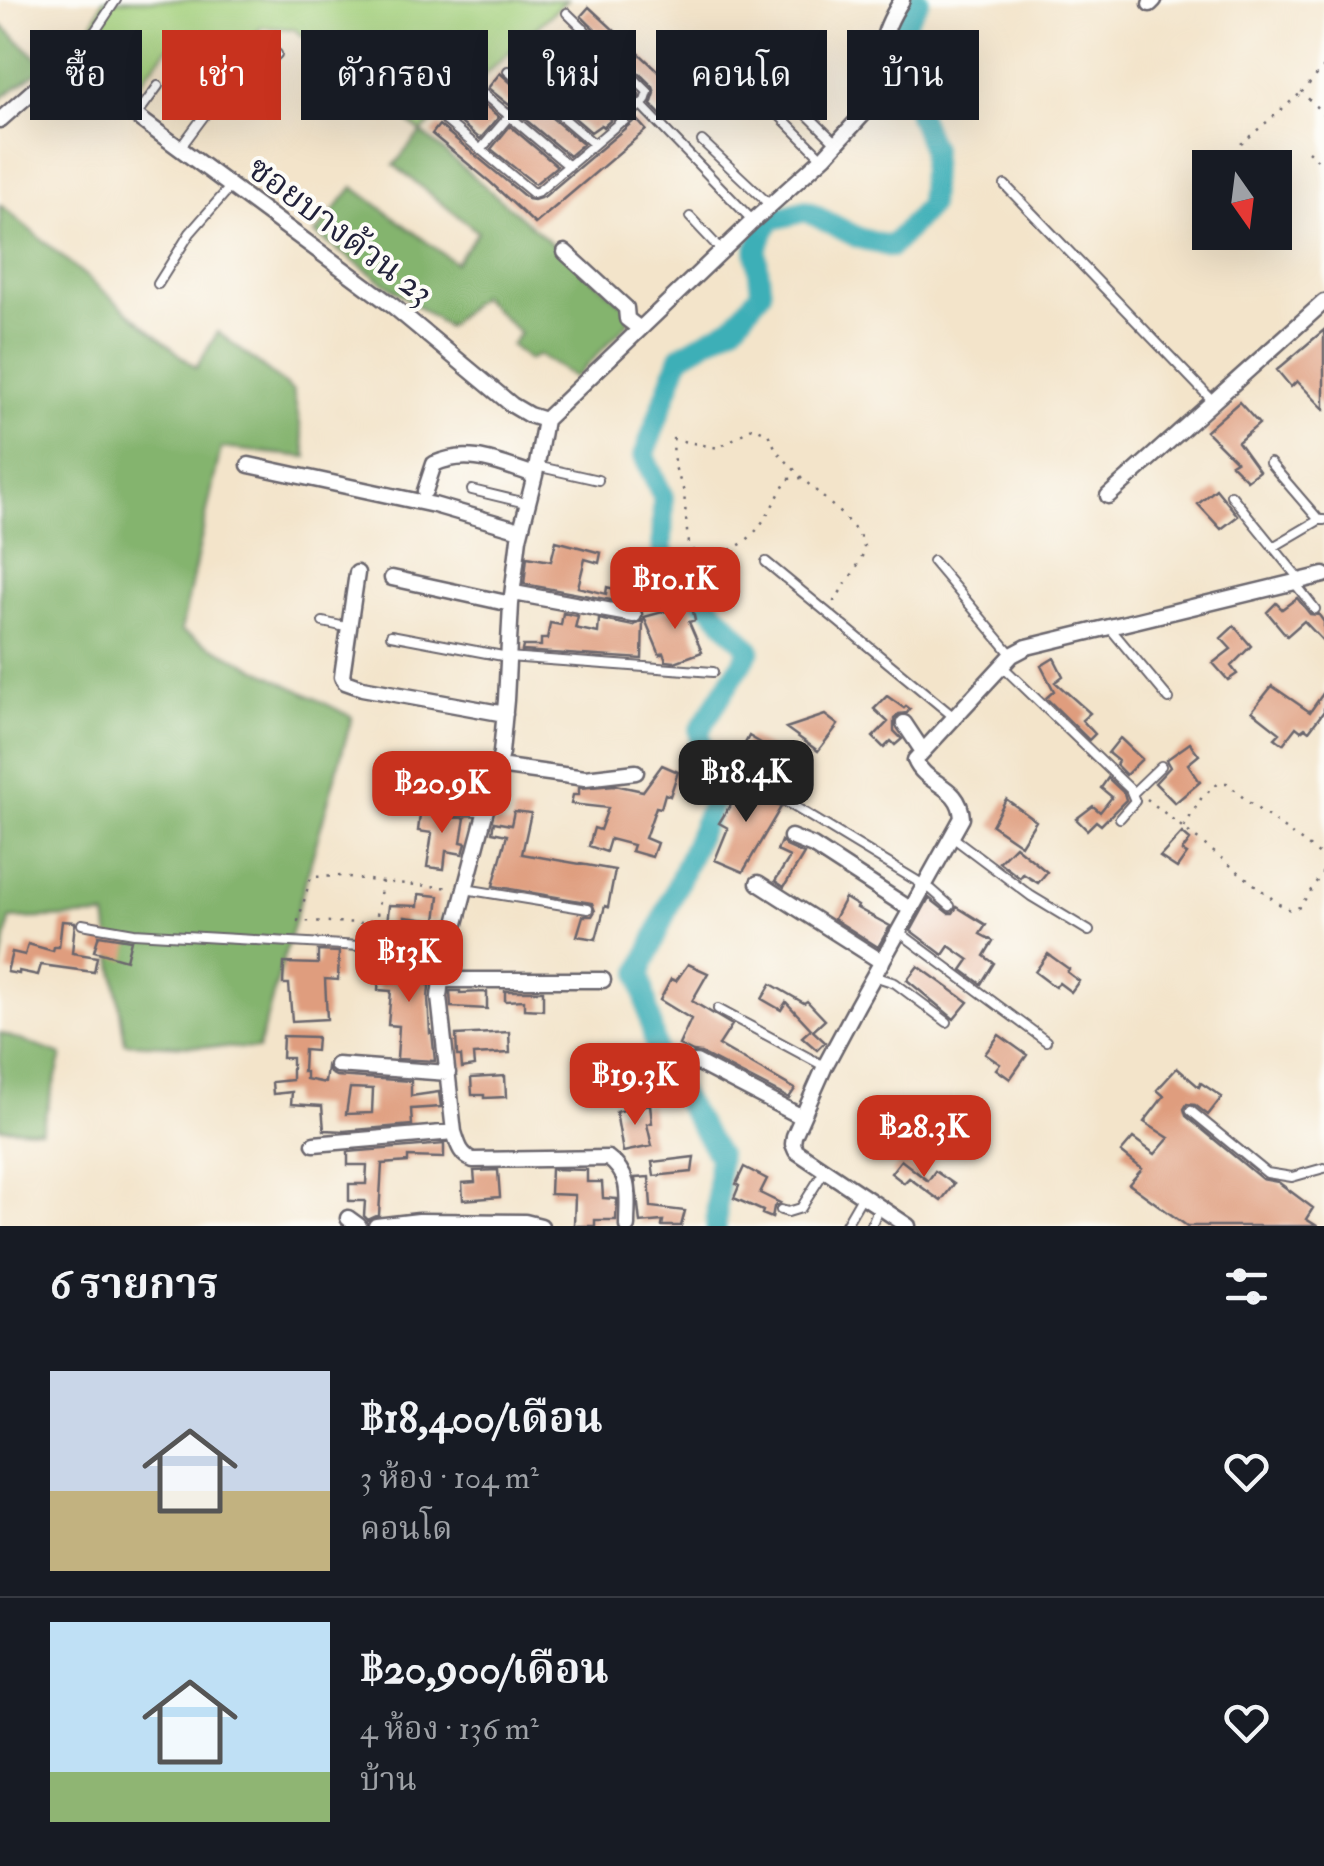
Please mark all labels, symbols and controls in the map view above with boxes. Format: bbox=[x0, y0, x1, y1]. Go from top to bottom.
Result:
chip: ซื้อ bbox=[30, 30, 142, 120]
chip: เช่า bbox=[162, 30, 281, 120]
chip: ตัวกรอง bbox=[301, 30, 488, 120]
chip: ใหม่ bbox=[508, 30, 636, 120]
chip: คอนโด bbox=[656, 30, 827, 120]
chip: บ้าน bbox=[847, 30, 979, 120]
street label: ซอยบางด้วน 23 bbox=[239, 147, 442, 315]
north arrow bbox=[1192, 150, 1292, 250]
map controls bbox=[1192, 150, 1292, 250]
pin: ฿10.1K bbox=[594, 547, 756, 632]
text: ฿10.1K bbox=[632, 559, 718, 599]
pin: ฿18.4K bbox=[665, 740, 827, 825]
pin: ฿20.9K bbox=[361, 751, 523, 836]
text: ฿18.4K bbox=[701, 752, 791, 792]
text: ฿20.9K bbox=[394, 763, 490, 803]
pin: ฿13K bbox=[350, 920, 468, 1005]
text: ฿13K bbox=[377, 932, 441, 972]
pin: ฿19.3K bbox=[554, 1043, 716, 1128]
text: ฿19.3K bbox=[592, 1055, 678, 1095]
pin: ฿28.3K bbox=[843, 1095, 1005, 1180]
text: ฿28.3K bbox=[879, 1107, 969, 1147]
text: 6 รายการ bbox=[50, 1259, 219, 1311]
icon: filters bbox=[1219, 1259, 1274, 1314]
text: ฿18,400/เดือน bbox=[360, 1393, 603, 1445]
icon: home bbox=[130, 1411, 250, 1531]
icon: heart bbox=[1219, 1444, 1274, 1499]
text: 3 ห้อง · 104 m² bbox=[360, 1458, 539, 1498]
text: คอนโด bbox=[360, 1509, 453, 1549]
text: ฿20,900/เดือน bbox=[360, 1644, 609, 1696]
icon: home bbox=[130, 1662, 250, 1782]
icon: heart bbox=[1219, 1695, 1274, 1750]
text: 4 ห้อง · 136 m² bbox=[360, 1709, 539, 1749]
text: บ้าน bbox=[360, 1760, 417, 1800]

